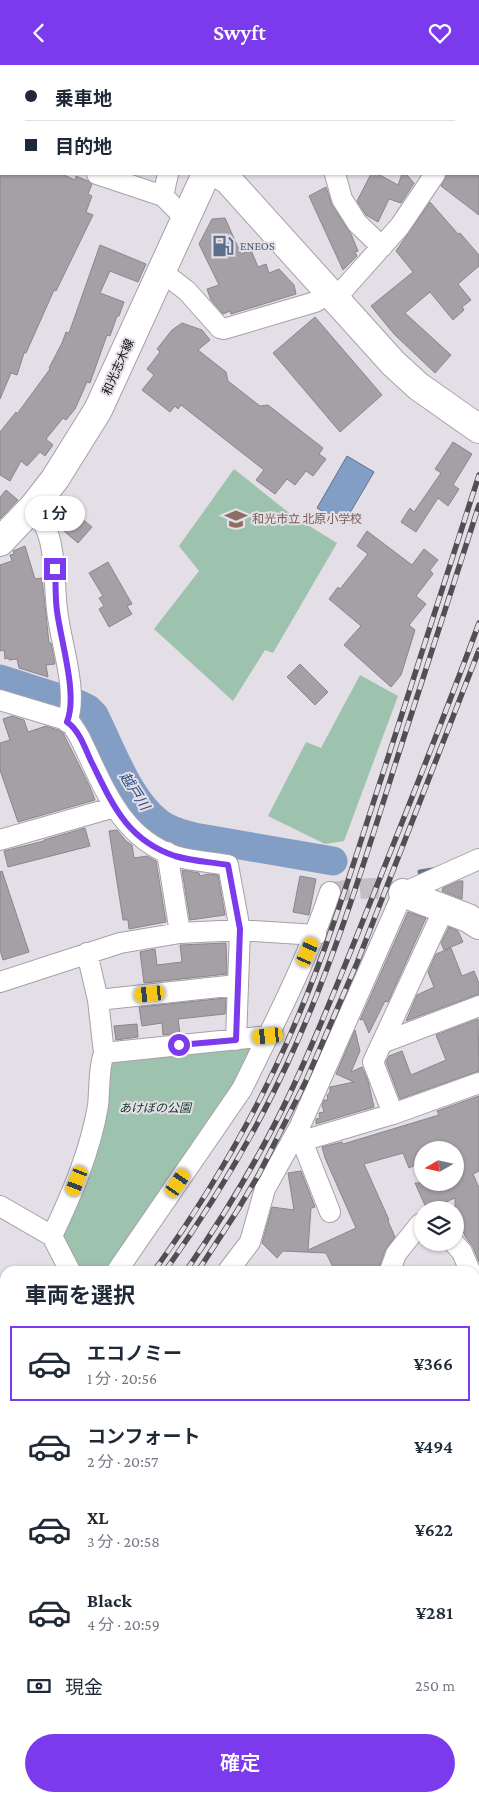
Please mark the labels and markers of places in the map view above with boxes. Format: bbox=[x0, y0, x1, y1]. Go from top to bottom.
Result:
fuel station icon: ENEOS bbox=[210, 233, 236, 259]
place label: ENEOS bbox=[240, 239, 275, 253]
school or university icon: 和光市立 北原小学校 bbox=[223, 506, 249, 532]
place label: 和光市立 北原小学校 bbox=[252, 512, 362, 526]

